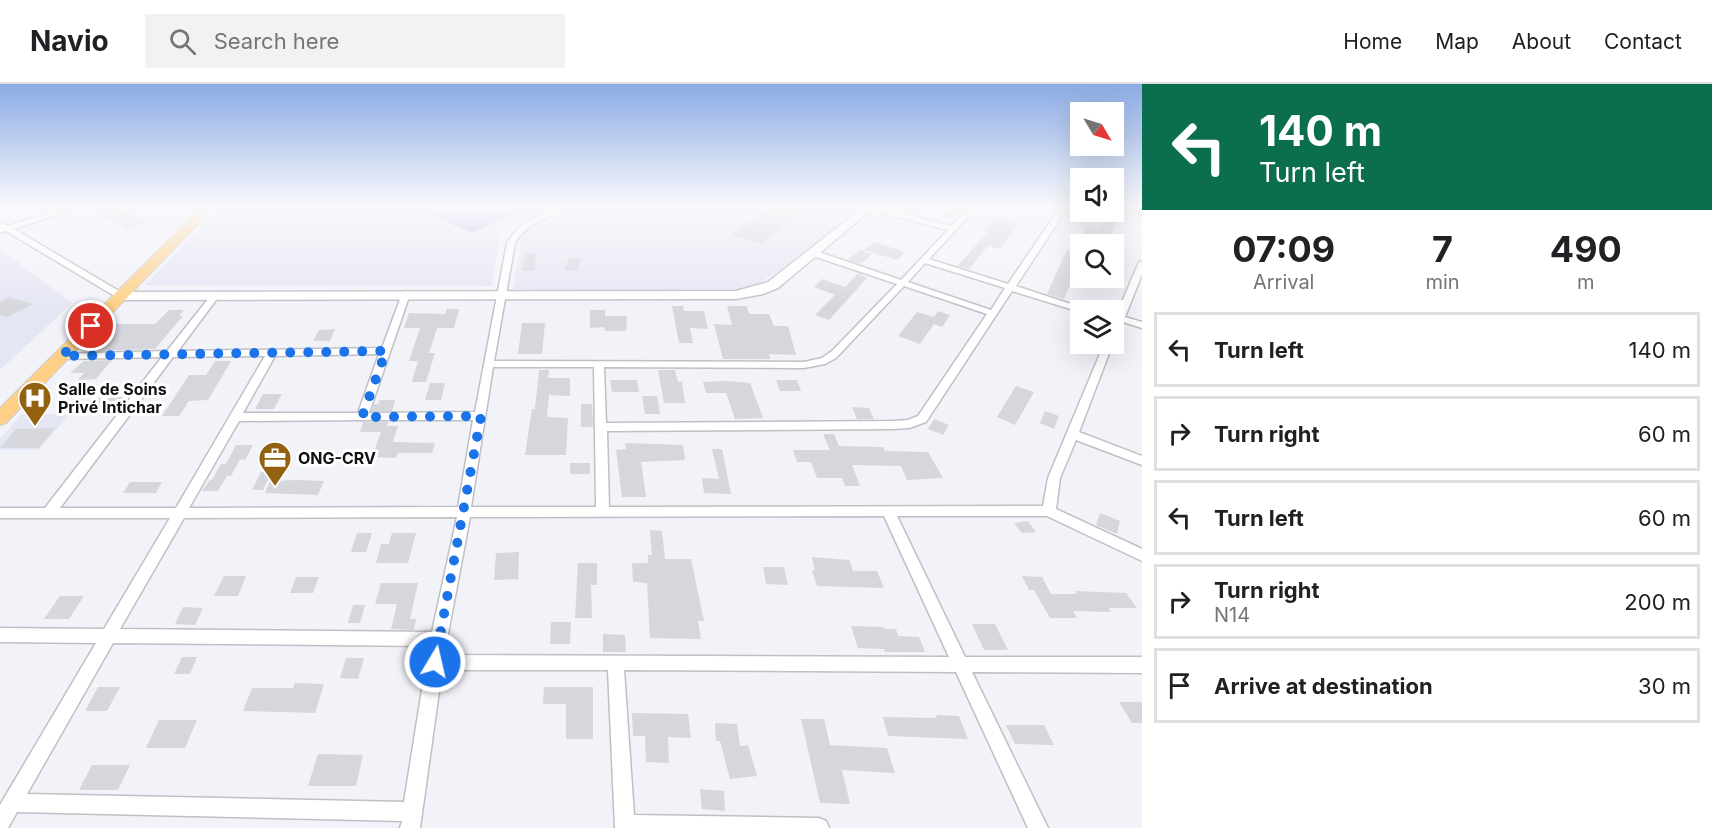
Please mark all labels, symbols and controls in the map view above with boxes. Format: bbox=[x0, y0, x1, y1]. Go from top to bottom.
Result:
search box bbox=[145, 14, 565, 68]
text: Navio bbox=[30, 24, 109, 58]
icon: search bbox=[166, 25, 199, 58]
text: Search here bbox=[214, 28, 339, 54]
text: Home bbox=[1343, 29, 1402, 54]
text: Map bbox=[1435, 29, 1479, 54]
text: About bbox=[1512, 29, 1571, 54]
text: Contact bbox=[1604, 29, 1682, 54]
north arrow bbox=[1070, 102, 1124, 156]
map controls bbox=[1070, 102, 1124, 354]
text: 140 m bbox=[1259, 105, 1382, 156]
icon: left bbox=[1160, 108, 1238, 186]
text: Turn left bbox=[1259, 156, 1365, 189]
button: sound bbox=[1070, 168, 1124, 222]
text: 07:09 bbox=[1232, 227, 1335, 271]
text: 7 bbox=[1432, 227, 1453, 271]
text: 490 bbox=[1550, 227, 1622, 271]
button: search bbox=[1070, 234, 1124, 288]
text: Arrival bbox=[1253, 270, 1314, 294]
text: min bbox=[1425, 270, 1460, 294]
text: m bbox=[1577, 270, 1595, 294]
pin bbox=[65, 300, 116, 351]
button: layers bbox=[1070, 300, 1124, 354]
icon: arrive bbox=[74, 309, 107, 342]
icon: left bbox=[1163, 333, 1196, 366]
text: Turn left bbox=[1214, 337, 1304, 363]
text: 140 m bbox=[1629, 337, 1691, 363]
place label: Salle de Soins Privé Intichar bbox=[58, 379, 167, 417]
hospital icon: Salle de Soins Privé Intichar bbox=[17, 380, 53, 427]
icon: right bbox=[1163, 417, 1196, 450]
text: Turn right bbox=[1214, 421, 1320, 447]
text: 60 m bbox=[1638, 421, 1691, 447]
office icon: ONG-CRV bbox=[257, 440, 293, 487]
place label: ONG-CRV bbox=[298, 448, 376, 468]
icon: left bbox=[1163, 501, 1196, 534]
text: Turn left bbox=[1214, 505, 1304, 531]
text: 60 m bbox=[1638, 505, 1691, 531]
text: Turn right bbox=[1214, 577, 1320, 603]
icon: right bbox=[1163, 585, 1196, 618]
text: 200 m bbox=[1624, 589, 1691, 615]
text: N14 bbox=[1214, 603, 1250, 627]
position arrow bbox=[403, 630, 467, 694]
icon: arrive bbox=[1163, 669, 1196, 702]
text: Arrive at destination bbox=[1214, 673, 1433, 699]
text: 30 m bbox=[1638, 673, 1691, 699]

